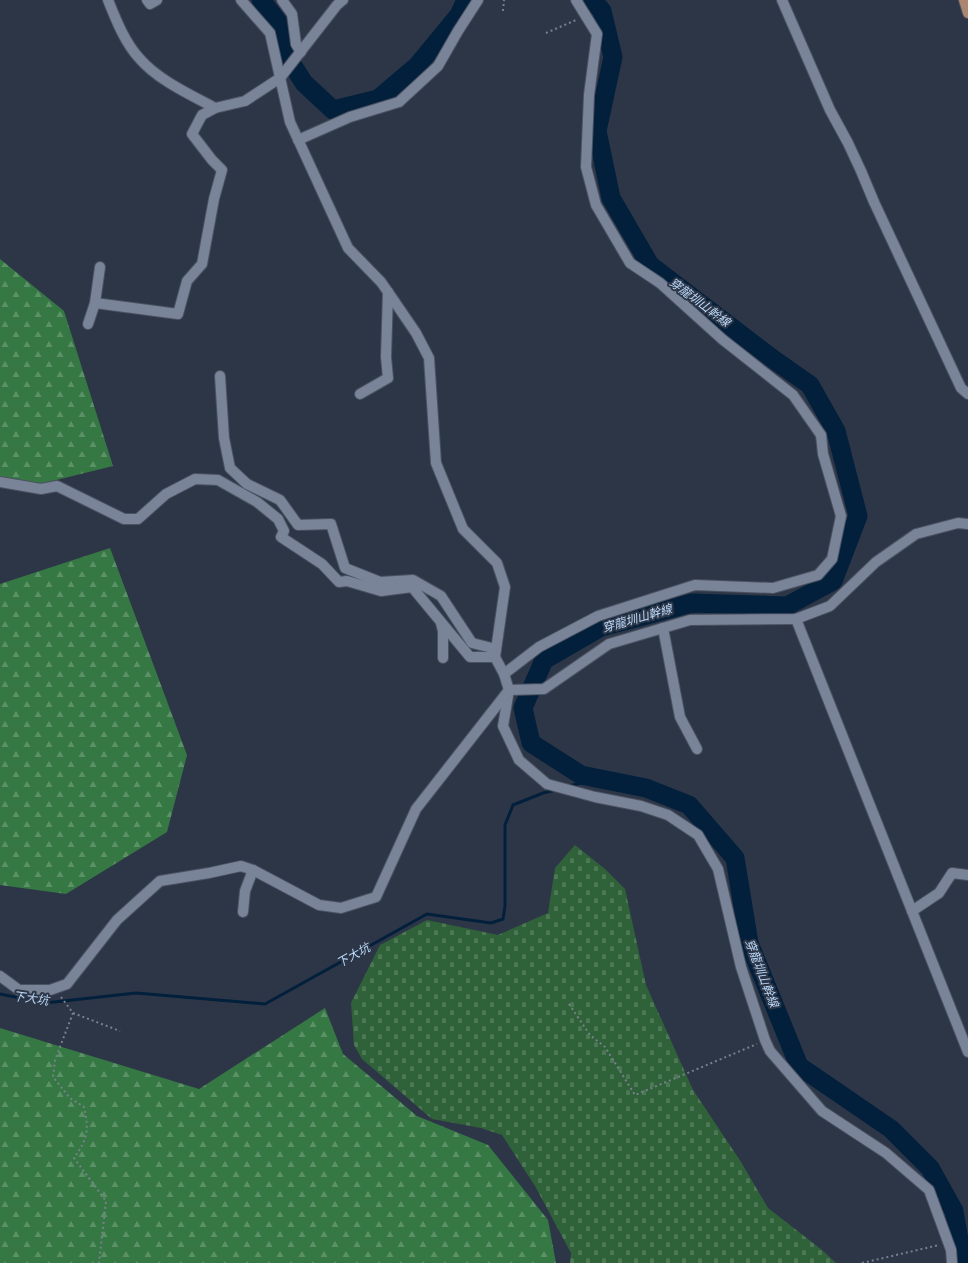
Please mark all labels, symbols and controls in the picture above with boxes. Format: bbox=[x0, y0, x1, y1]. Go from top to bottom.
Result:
water label: 穿龍圳山幹線 bbox=[667, 274, 735, 331]
water label: 穿龍圳山幹線 bbox=[600, 600, 676, 635]
water label: 穿龍圳山幹線 bbox=[742, 937, 783, 1011]
water label: 下大坑 bbox=[334, 939, 374, 970]
water label: 下大坑 bbox=[12, 988, 52, 1008]

